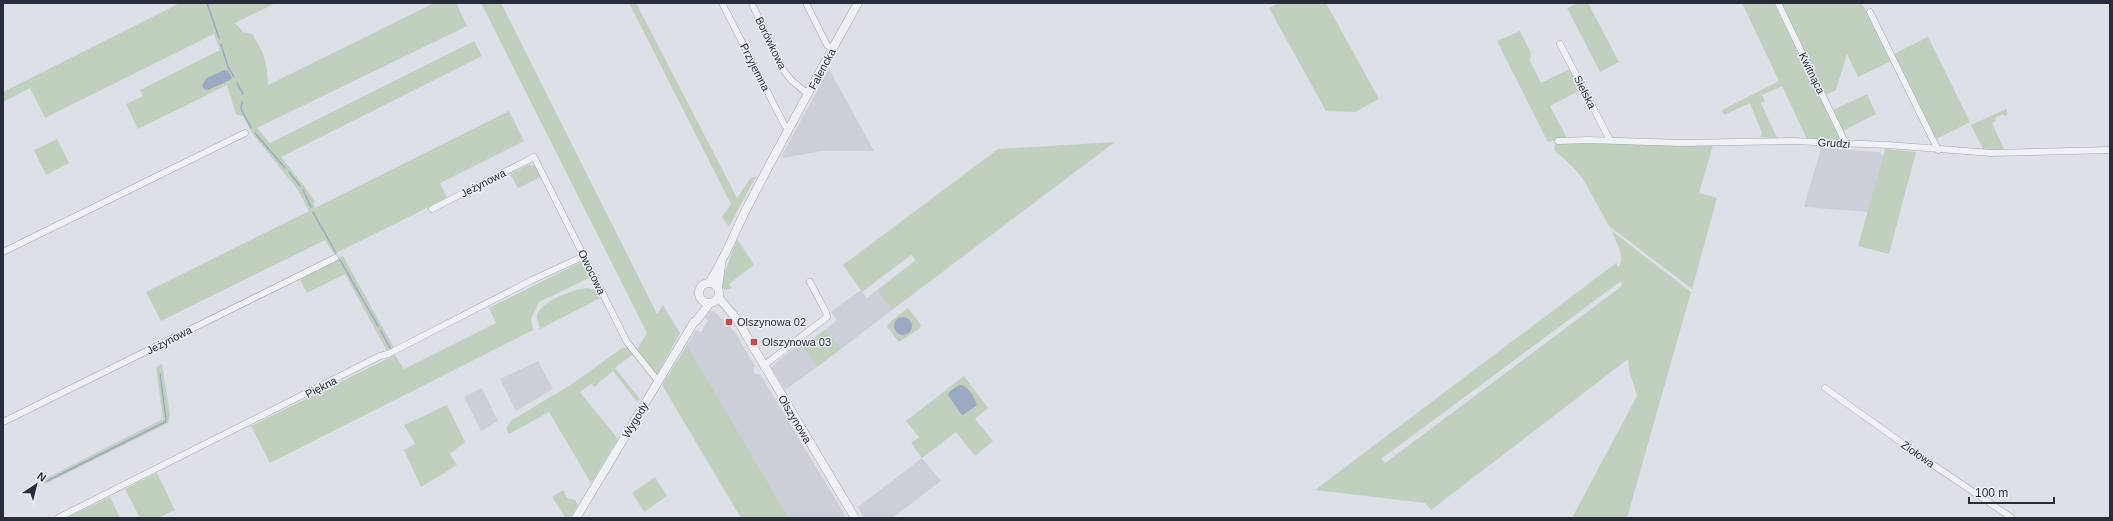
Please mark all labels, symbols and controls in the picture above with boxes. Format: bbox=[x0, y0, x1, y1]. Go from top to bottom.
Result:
street label: Borówkowa bbox=[753, 15, 789, 72]
street label: Przyjemna bbox=[738, 41, 773, 94]
street label: Falencka bbox=[806, 46, 838, 92]
street label: Kwitnąca bbox=[1797, 50, 1828, 96]
street label: Sielska bbox=[1572, 73, 1599, 111]
street label: Grudzi bbox=[1818, 136, 1850, 150]
street label: Jeżynowa bbox=[458, 166, 508, 199]
street label: Owocowa bbox=[576, 248, 608, 297]
place label: Olszynowa 02 bbox=[737, 316, 806, 328]
marker: Olszynowa 02 bbox=[724, 317, 734, 327]
street label: Jeżynowa bbox=[144, 323, 194, 356]
place label: Olszynowa 03 bbox=[762, 336, 831, 348]
marker: Olszynowa 03 bbox=[749, 337, 759, 347]
street label: Piękna bbox=[303, 374, 339, 400]
street label: Olszynowa bbox=[776, 393, 814, 446]
street label: Wygody bbox=[620, 399, 651, 440]
street label: Ziołowa bbox=[1899, 438, 1938, 470]
north arrow bbox=[16, 465, 56, 505]
text: N bbox=[35, 470, 48, 484]
scale bar bbox=[1969, 479, 2054, 505]
text: 100 m bbox=[1975, 486, 2008, 500]

